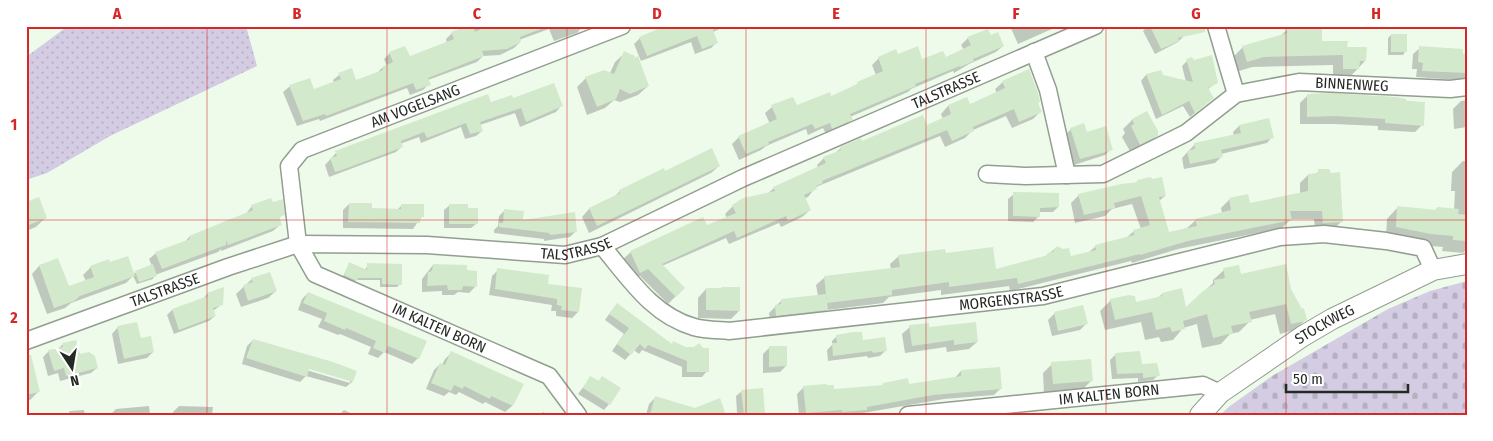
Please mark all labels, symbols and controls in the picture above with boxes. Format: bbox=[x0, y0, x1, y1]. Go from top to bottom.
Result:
text: A bbox=[112, 4, 122, 23]
text: B bbox=[293, 4, 302, 23]
text: C bbox=[473, 4, 482, 23]
text: D bbox=[652, 4, 662, 23]
text: E bbox=[832, 4, 840, 23]
text: F bbox=[1012, 4, 1020, 23]
text: G bbox=[1191, 4, 1201, 23]
text: H bbox=[1371, 4, 1381, 23]
street label: TALSTRASSE bbox=[909, 68, 983, 113]
street label: BINNENWEG bbox=[1315, 74, 1389, 95]
street label: AM VOGELSANG bbox=[368, 81, 462, 131]
text: 1 bbox=[11, 115, 17, 134]
street label: TALSTRASSE bbox=[540, 234, 615, 264]
street label: TALSTRASSE bbox=[128, 269, 202, 311]
street label: MORGENSTRASSE bbox=[958, 282, 1065, 314]
street label: IM KALTEN BORN bbox=[389, 299, 489, 357]
street label: STOCKWEG bbox=[1291, 301, 1357, 348]
text: 2 bbox=[9, 308, 18, 327]
north arrow bbox=[48, 344, 98, 394]
scale bar bbox=[1286, 361, 1408, 393]
text: 50 m bbox=[1293, 370, 1323, 388]
text: N bbox=[69, 371, 80, 389]
street label: IM KALTEN BORN bbox=[1058, 381, 1160, 409]

